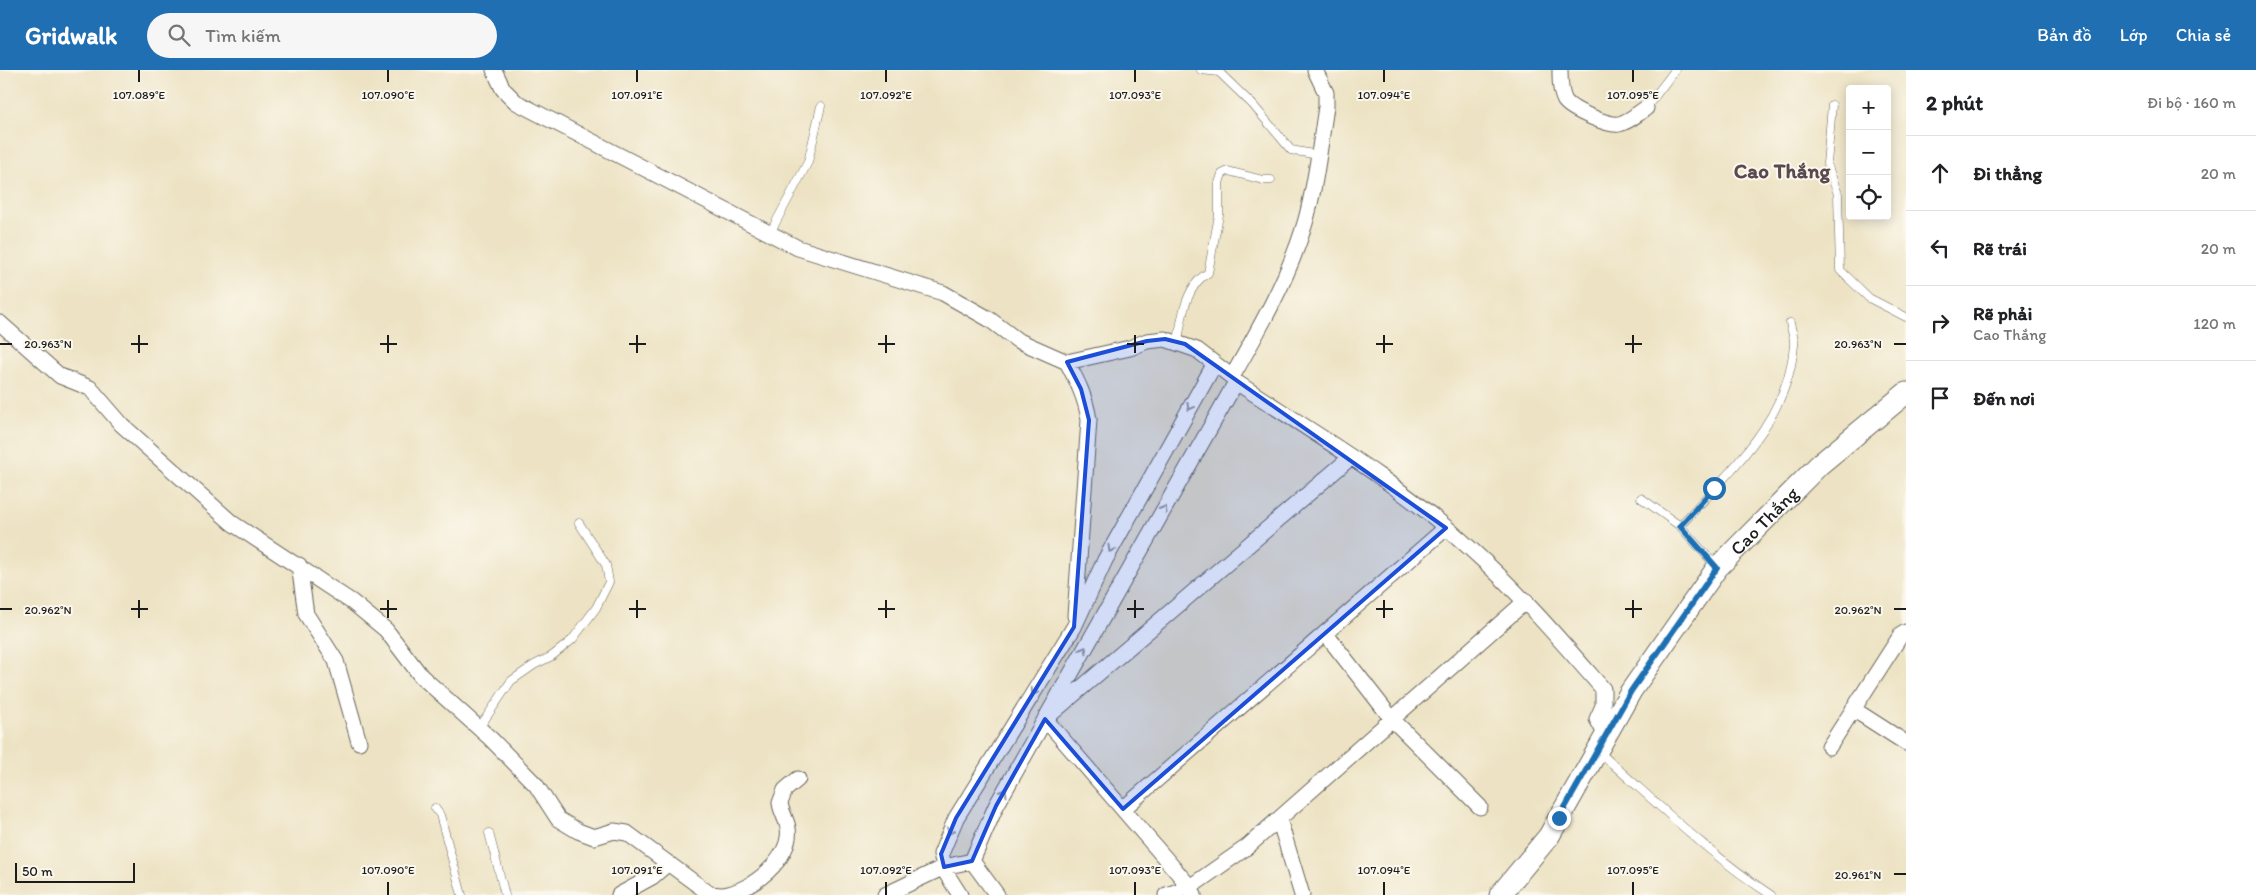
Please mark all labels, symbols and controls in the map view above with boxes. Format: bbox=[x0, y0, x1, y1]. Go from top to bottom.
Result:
search box bbox=[147, 13, 497, 58]
text: Gridwalk bbox=[25, 21, 117, 50]
icon: search bbox=[165, 21, 193, 49]
text: Tìm kiếm bbox=[205, 24, 281, 47]
text: Bản đồ bbox=[2037, 24, 2092, 46]
text: Lớp bbox=[2120, 24, 2148, 46]
text: Chia sẻ bbox=[2176, 24, 2231, 46]
map controls bbox=[1846, 85, 1891, 220]
button: + bbox=[1846, 85, 1891, 130]
text: 107.089°E bbox=[113, 88, 166, 102]
text: 107.090°E bbox=[361, 88, 415, 102]
text: 107.091°E bbox=[611, 88, 663, 102]
text: 107.092°E bbox=[860, 88, 912, 102]
text: 107.093°E bbox=[1109, 88, 1161, 102]
text: 107.094°E bbox=[1358, 88, 1411, 102]
text: 107.095°E bbox=[1607, 88, 1659, 102]
text: 2 phút bbox=[1926, 90, 1983, 115]
text: Đi bộ · 160 m bbox=[2147, 93, 2236, 112]
button: − bbox=[1846, 130, 1891, 175]
district label: Cao Thắng bbox=[1734, 158, 1831, 184]
icon: ahead bbox=[1926, 159, 1954, 187]
text: Đi thẳng bbox=[1973, 162, 2042, 185]
text: 20 m bbox=[2201, 164, 2236, 183]
button: locate bbox=[1846, 175, 1891, 220]
icon: left bbox=[1926, 234, 1954, 262]
text: Rẽ trái bbox=[1973, 237, 2027, 260]
text: 20 m bbox=[2201, 239, 2236, 258]
text: Rẽ phải bbox=[1973, 302, 2032, 325]
icon: right bbox=[1926, 309, 1954, 337]
text: 120 m bbox=[2193, 314, 2236, 333]
text: Cao Thắng bbox=[1973, 325, 2046, 344]
text: 20.963°N bbox=[24, 337, 72, 351]
text: 20.963°N bbox=[1834, 337, 1882, 351]
icon: arrive bbox=[1926, 384, 1954, 412]
text: Đến nơi bbox=[1973, 387, 2035, 410]
one-way arrow bbox=[1186, 402, 1196, 411]
route start bbox=[1703, 477, 1726, 500]
street label: Cao Thắng bbox=[1725, 482, 1803, 560]
one-way arrow bbox=[1158, 505, 1168, 514]
one-way arrow bbox=[1107, 544, 1117, 553]
text: 20.962°N bbox=[24, 603, 72, 617]
text: 20.962°N bbox=[1834, 603, 1882, 617]
one-way arrow bbox=[1078, 647, 1088, 656]
one-way arrow bbox=[1031, 686, 1040, 695]
one-way arrow bbox=[997, 788, 1007, 797]
route end bbox=[1548, 807, 1571, 830]
one-way arrow bbox=[945, 826, 956, 835]
scale bar bbox=[15, 860, 135, 883]
text: 50 m bbox=[22, 863, 53, 880]
text: 107.090°E bbox=[361, 863, 415, 877]
text: 107.091°E bbox=[611, 863, 663, 877]
text: 107.092°E bbox=[860, 863, 912, 877]
text: 107.093°E bbox=[1109, 863, 1161, 877]
text: 107.094°E bbox=[1358, 863, 1411, 877]
text: 107.095°E bbox=[1607, 863, 1659, 877]
text: 20.961°N bbox=[1835, 868, 1881, 882]

